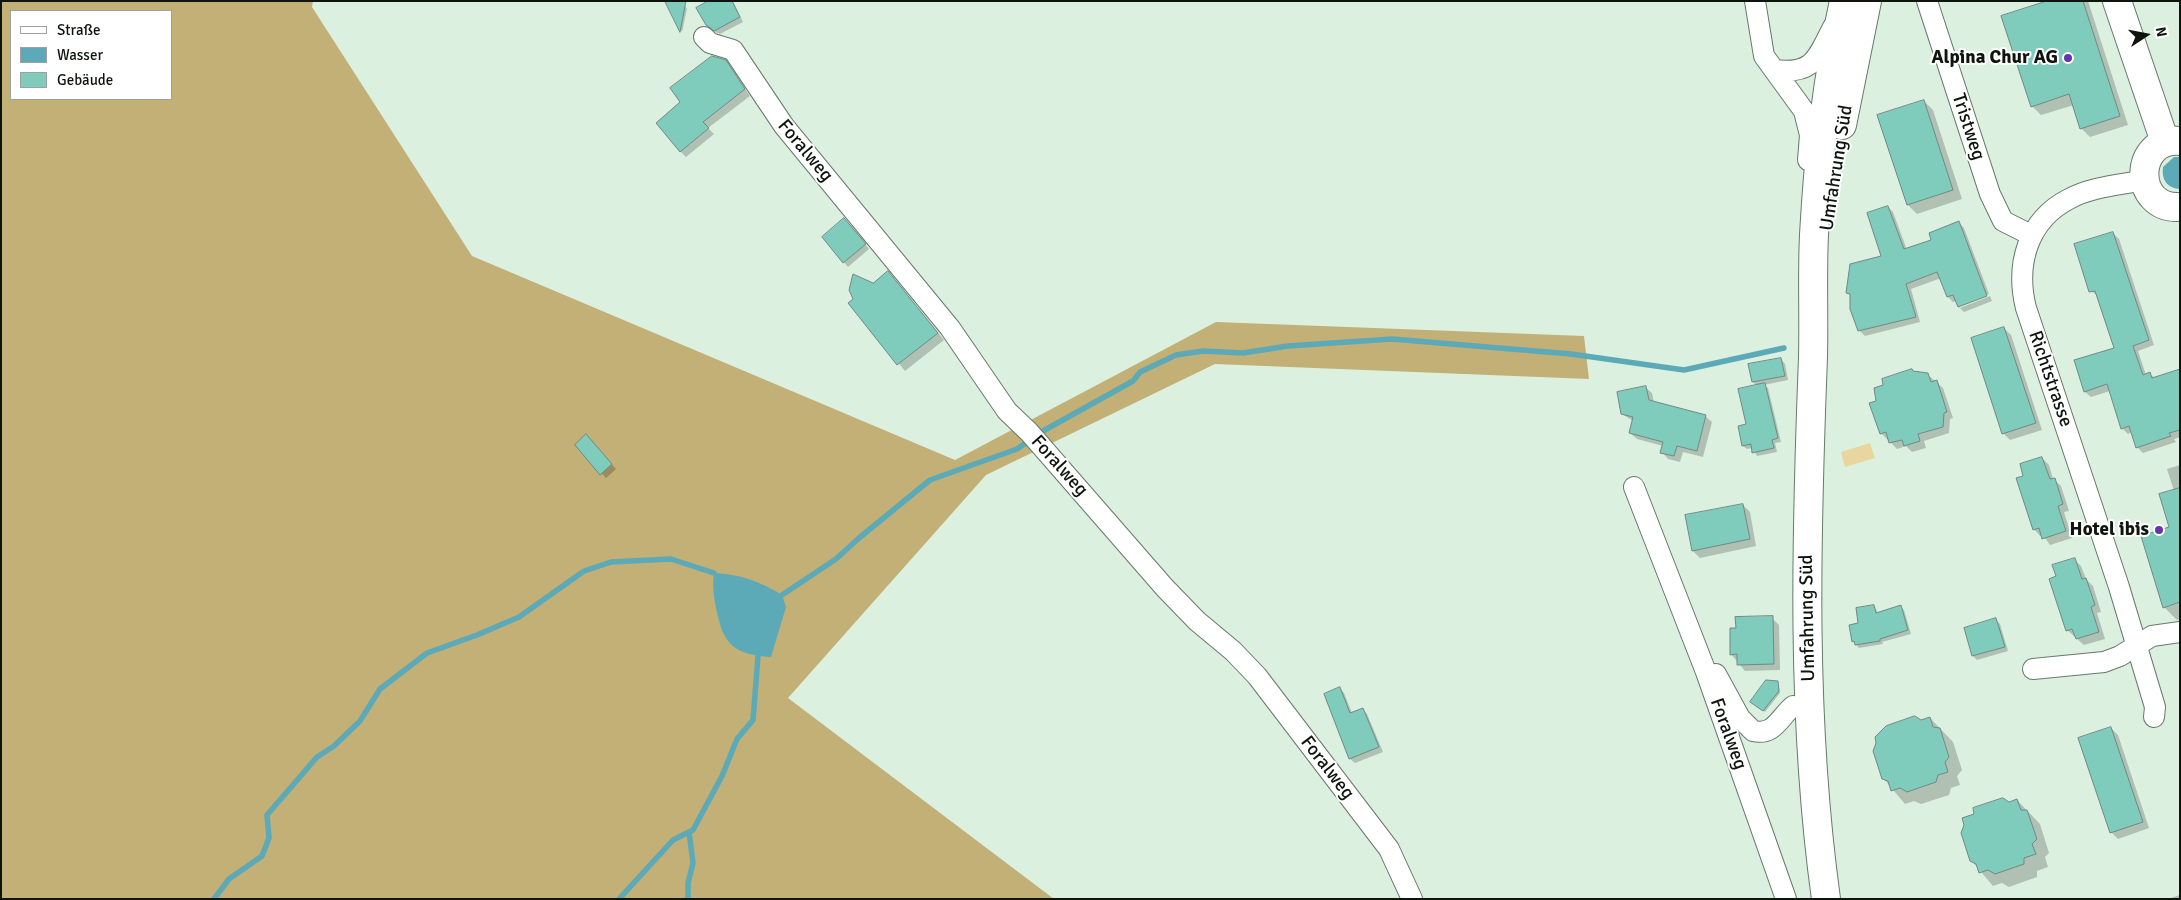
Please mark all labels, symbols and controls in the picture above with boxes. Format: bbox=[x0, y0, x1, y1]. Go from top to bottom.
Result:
legend bbox=[10, 10, 172, 100]
north arrow bbox=[2121, 10, 2171, 60]
text: Straße bbox=[57, 21, 101, 39]
text: N bbox=[2152, 26, 2170, 38]
text: Wasser bbox=[57, 46, 103, 64]
place label: Alpina Chur AG bbox=[1932, 47, 2058, 69]
marker: Alpina Chur AG bbox=[2062, 52, 2074, 64]
text: Gebäude bbox=[57, 71, 113, 89]
street label: Tristweg bbox=[1946, 91, 1990, 163]
street label: Umfahrung Süd bbox=[1816, 103, 1858, 233]
street label: Foralweg bbox=[772, 115, 838, 187]
street label: Richtstrasse bbox=[2023, 328, 2077, 430]
street label: Foralweg bbox=[1026, 431, 1092, 501]
place label: Hotel ibis bbox=[2070, 519, 2149, 541]
marker: Hotel ibis bbox=[2153, 524, 2165, 536]
street label: Umfahrung Süd bbox=[1795, 554, 1821, 682]
street label: Foralweg bbox=[1705, 695, 1751, 773]
street label: Foralweg bbox=[1295, 732, 1359, 804]

